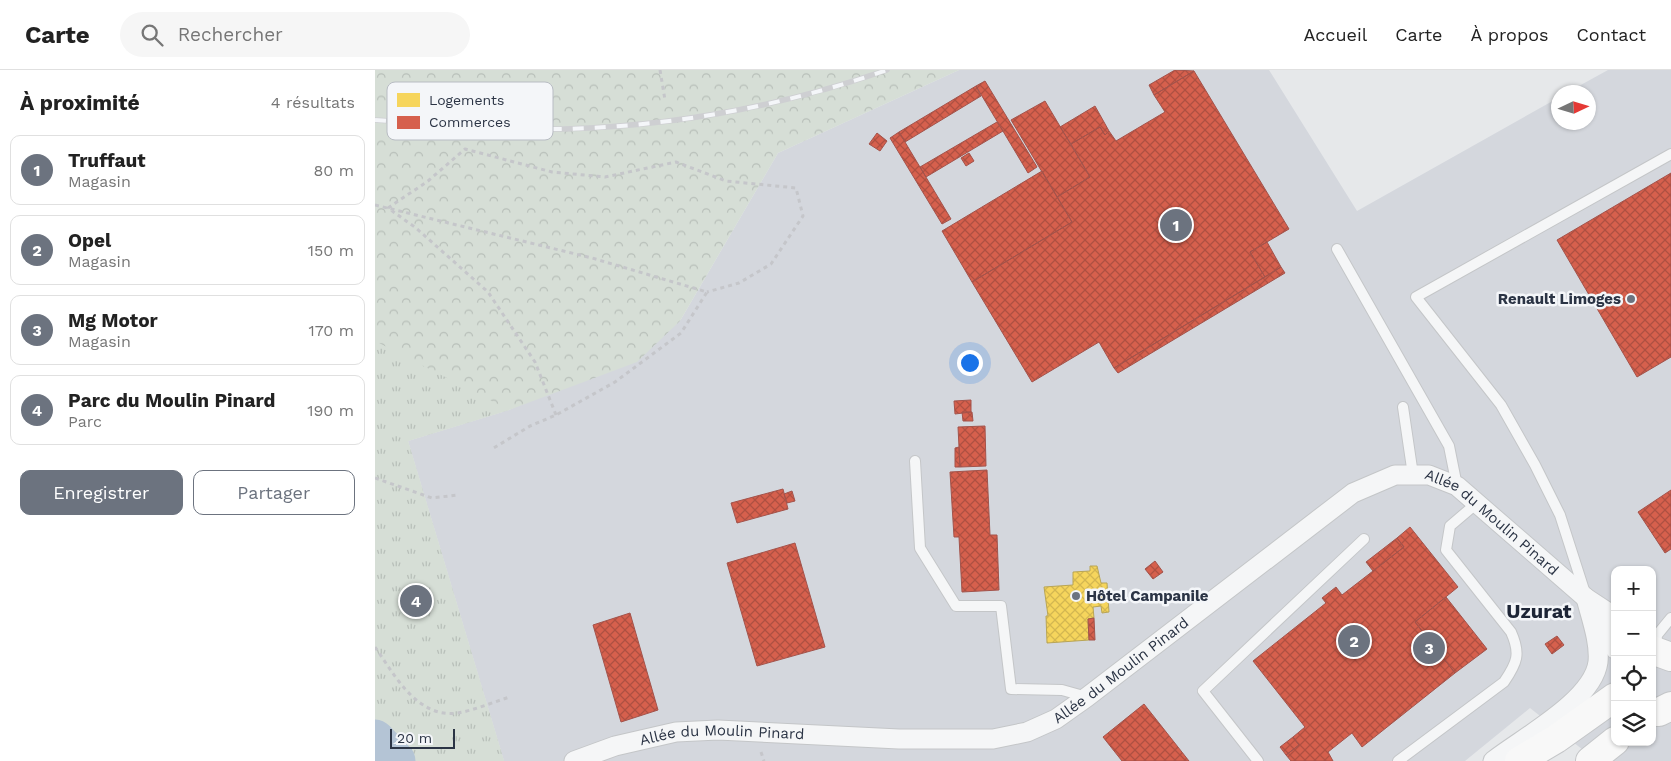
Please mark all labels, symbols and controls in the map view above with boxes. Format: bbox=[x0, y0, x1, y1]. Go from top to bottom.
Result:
search box bbox=[120, 12, 470, 57]
text: Carte bbox=[25, 21, 90, 49]
icon: search bbox=[138, 21, 166, 49]
text: Rechercher bbox=[178, 23, 283, 46]
text: Accueil bbox=[1304, 24, 1367, 45]
text: Carte bbox=[1395, 24, 1442, 45]
text: À propos bbox=[1470, 24, 1548, 45]
text: Contact bbox=[1576, 24, 1646, 45]
legend bbox=[387, 82, 553, 140]
north arrow bbox=[1551, 85, 1596, 130]
text: À proximité bbox=[20, 90, 140, 115]
text: Logements bbox=[429, 92, 504, 108]
text: 4 résultats bbox=[271, 93, 355, 112]
text: Commerces bbox=[429, 114, 511, 130]
text: Truffaut bbox=[68, 149, 146, 172]
text: 1 bbox=[34, 161, 40, 180]
text: 80 m bbox=[313, 161, 354, 180]
text: Magasin bbox=[68, 172, 131, 191]
pin: 1 bbox=[1160, 206, 1192, 244]
text: Opel bbox=[68, 229, 111, 252]
text: 2 bbox=[32, 241, 42, 260]
text: 150 m bbox=[308, 241, 354, 260]
text: Magasin bbox=[68, 252, 131, 271]
place label: Renault Limoges bbox=[1498, 290, 1621, 308]
marker: Renault Limoges bbox=[1625, 293, 1637, 305]
text: Mg Motor bbox=[68, 309, 158, 332]
text: 3 bbox=[32, 321, 42, 340]
text: 170 m bbox=[308, 321, 354, 340]
text: Magasin bbox=[68, 332, 131, 351]
your location bbox=[957, 350, 983, 376]
text: Parc du Moulin Pinard bbox=[68, 389, 275, 412]
text: 4 bbox=[32, 401, 42, 420]
text: 190 m bbox=[307, 401, 354, 420]
text: Parc bbox=[68, 412, 102, 431]
street label: Allée du Moulin Pinard bbox=[1422, 465, 1562, 579]
button: Enregistrer bbox=[20, 470, 183, 515]
button: Partager bbox=[193, 470, 355, 515]
map controls bbox=[1611, 566, 1656, 746]
button: + bbox=[1611, 566, 1656, 611]
pin: 4 bbox=[400, 582, 432, 620]
place label: Hôtel Campanile bbox=[1086, 587, 1209, 605]
marker: Hôtel Campanile bbox=[1070, 590, 1082, 602]
district label: Uzurat bbox=[1506, 599, 1572, 623]
button: − bbox=[1611, 611, 1656, 656]
street label: Allée du Moulin Pinard bbox=[1049, 613, 1192, 727]
pin: 2 bbox=[1338, 622, 1370, 660]
pin: 3 bbox=[1413, 629, 1445, 667]
button: locate bbox=[1611, 656, 1656, 701]
button: layers bbox=[1611, 701, 1656, 746]
street label: Allée du Moulin Pinard bbox=[638, 721, 805, 749]
scale bar bbox=[390, 726, 455, 749]
text: 20 m bbox=[397, 730, 432, 746]

